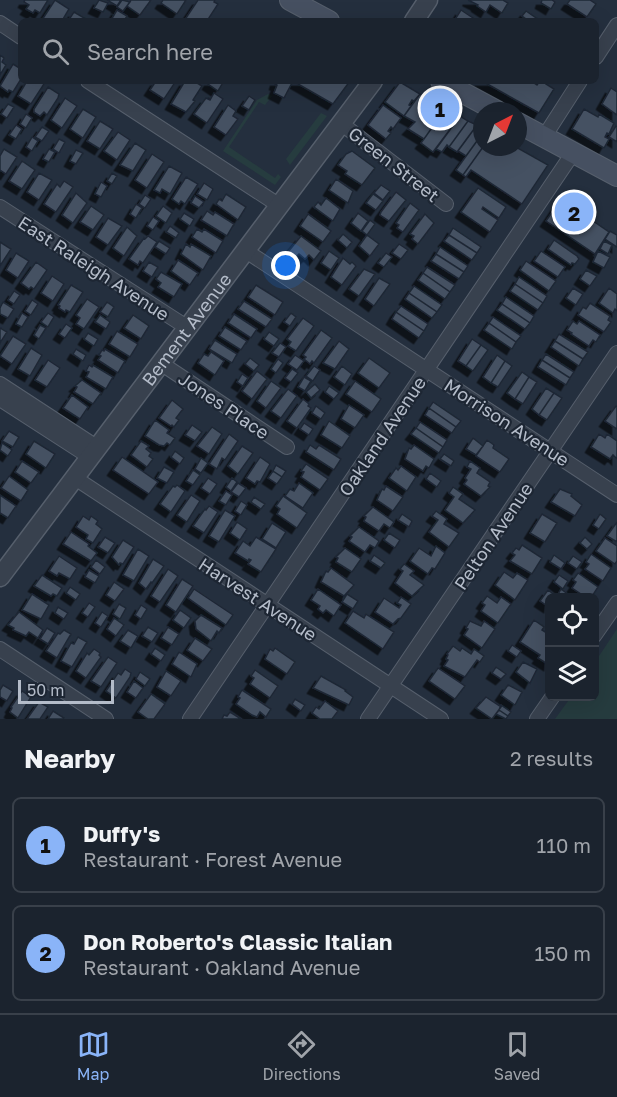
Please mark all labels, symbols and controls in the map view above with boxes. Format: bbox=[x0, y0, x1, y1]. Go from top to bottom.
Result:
search box bbox=[18, 18, 599, 84]
icon: search bbox=[39, 35, 72, 68]
text: Search here bbox=[87, 38, 213, 65]
pin: 1 bbox=[420, 86, 460, 130]
north arrow bbox=[473, 102, 527, 156]
street label: Green Street bbox=[344, 122, 444, 206]
pin: 2 bbox=[554, 190, 594, 234]
street label: East Raleigh Avenue bbox=[14, 211, 174, 325]
your location bbox=[271, 251, 300, 280]
street label: Bement Avenue bbox=[137, 269, 236, 390]
street label: Jones Place bbox=[175, 367, 273, 443]
street label: Oakland Avenue bbox=[334, 372, 430, 500]
street label: Morrison Avenue bbox=[440, 373, 574, 471]
street label: Pelton Avenue bbox=[449, 478, 537, 594]
street label: Harvest Avenue bbox=[195, 553, 321, 645]
map controls bbox=[545, 593, 599, 701]
button: locate bbox=[545, 593, 599, 647]
button: layers bbox=[545, 647, 599, 701]
scale bar bbox=[18, 677, 114, 704]
text: 50 m bbox=[27, 680, 64, 700]
text: Nearby bbox=[24, 743, 115, 774]
text: 2 results bbox=[510, 746, 593, 770]
text: Duffy's bbox=[83, 820, 160, 847]
text: 1 bbox=[40, 833, 51, 857]
text: 110 m bbox=[537, 833, 591, 857]
text: Restaurant · Forest Avenue bbox=[83, 847, 342, 871]
text: Don Roberto's Classic Italian bbox=[83, 928, 392, 955]
text: 2 bbox=[39, 941, 52, 965]
text: 150 m bbox=[535, 941, 591, 965]
text: Restaurant · Oakland Avenue bbox=[83, 955, 360, 979]
tab: Map bbox=[77, 1028, 110, 1084]
tab: Directions bbox=[263, 1028, 341, 1084]
tab: Saved bbox=[494, 1028, 540, 1084]

